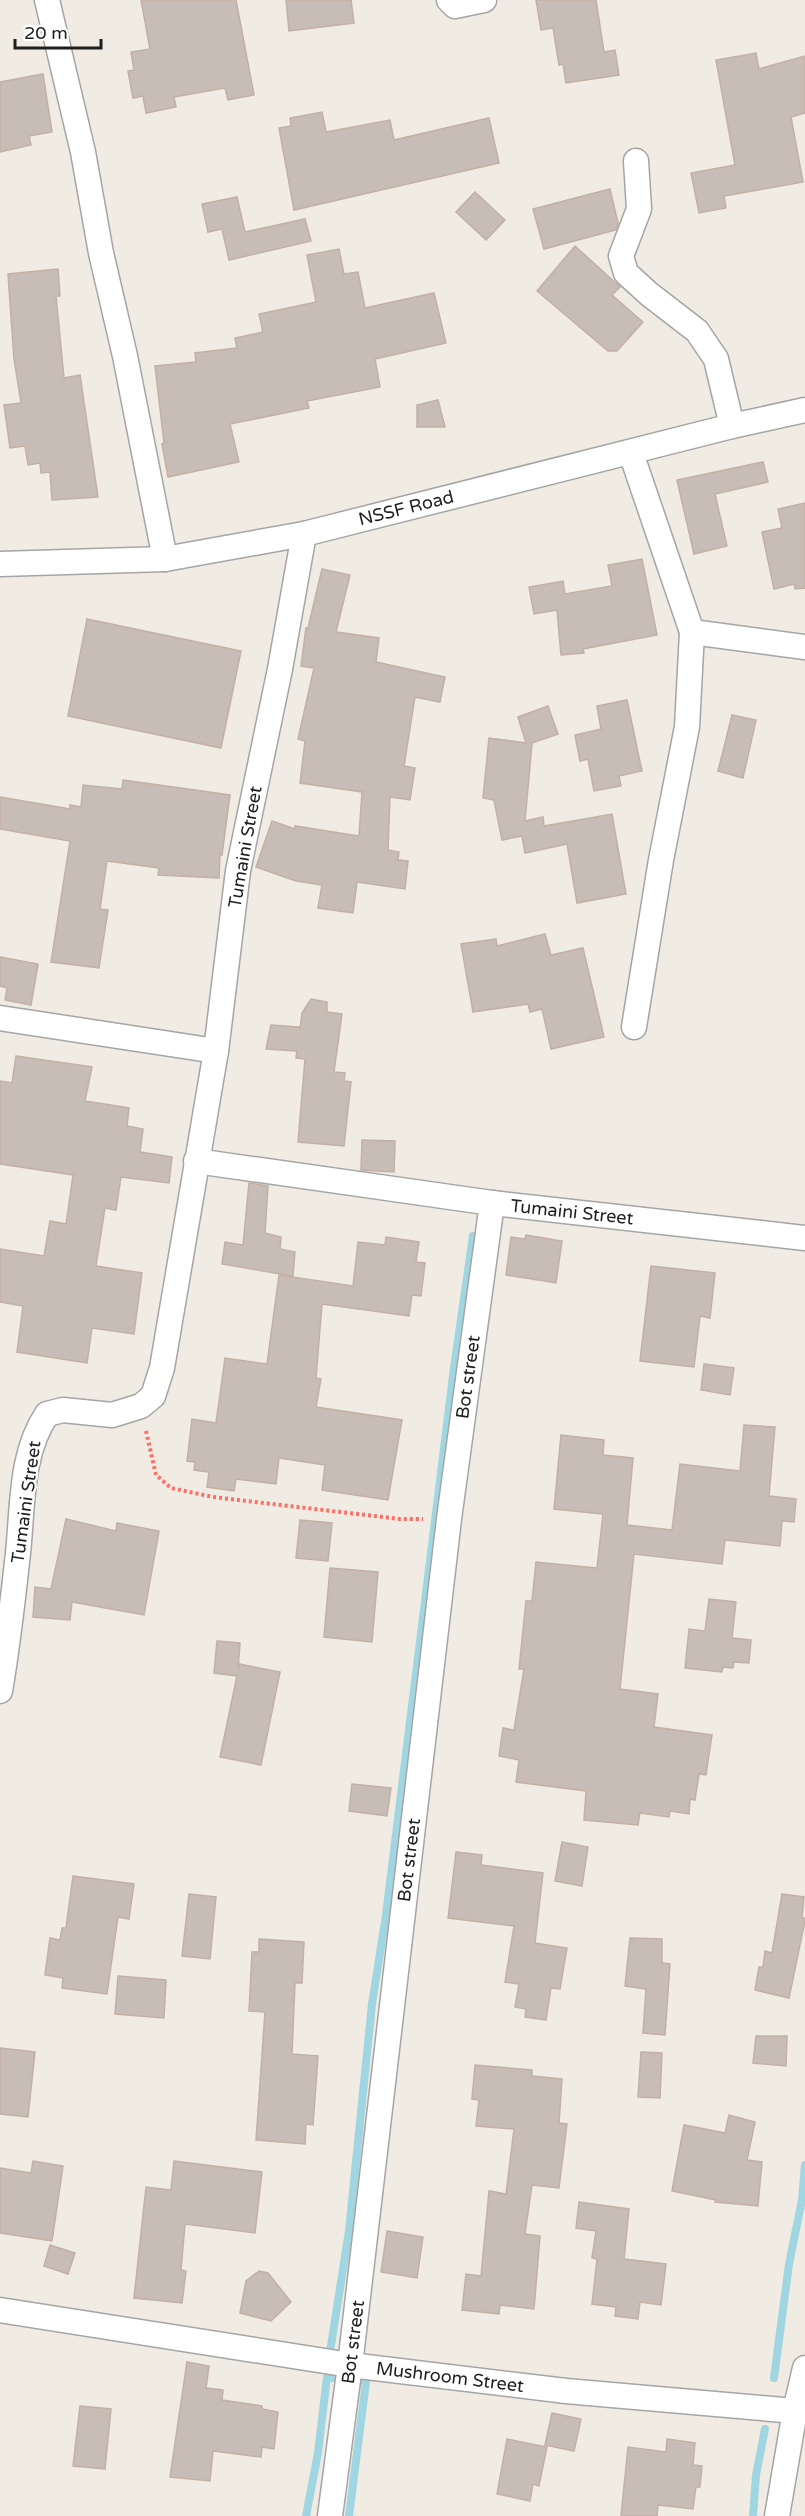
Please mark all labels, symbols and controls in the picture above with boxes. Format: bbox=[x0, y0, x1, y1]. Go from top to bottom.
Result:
scale bar bbox=[15, 12, 100, 50]
text: 20 m bbox=[24, 22, 68, 44]
street label: NSSF Road bbox=[356, 486, 456, 530]
street label: Tumaini Street bbox=[223, 784, 267, 910]
street label: Tumaini Street bbox=[509, 1195, 635, 1229]
street label: Bot street bbox=[451, 1334, 485, 1420]
street label: Tumaini Street bbox=[7, 1439, 46, 1565]
street label: Bot street bbox=[393, 1817, 425, 1903]
street label: Bot street bbox=[337, 2299, 369, 2385]
street label: Mushroom Street bbox=[375, 2357, 525, 2397]

